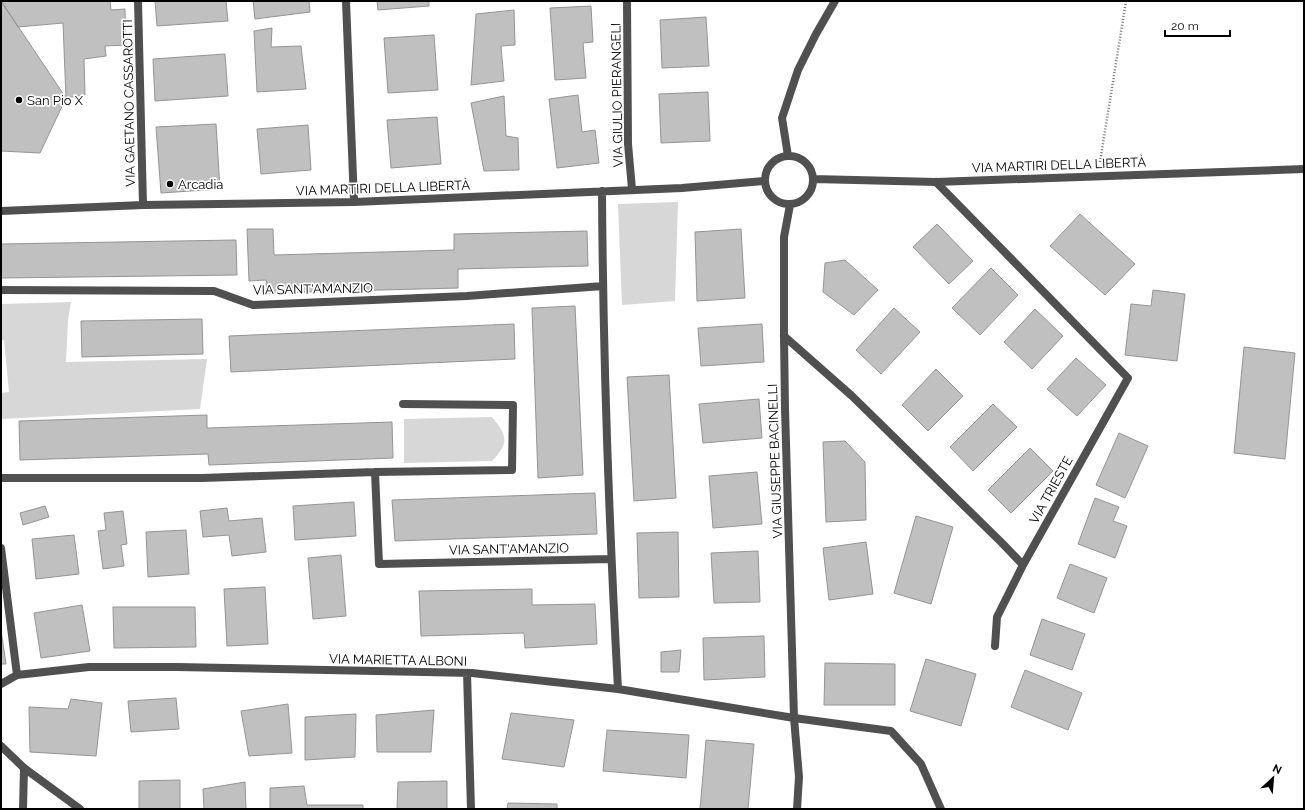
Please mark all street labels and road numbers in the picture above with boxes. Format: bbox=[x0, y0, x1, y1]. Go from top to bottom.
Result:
street label: VIA GAETANO CASSAROTTI bbox=[120, 19, 138, 187]
street label: VIA GIULIO PIERANGELI bbox=[608, 23, 626, 167]
street label: VIA MARTIRI DELLA LIBERTÀ bbox=[972, 154, 1147, 176]
street label: VIA MARTIRI DELLA LIBERTÀ bbox=[296, 177, 471, 199]
street label: VIA SANT'AMANZIO bbox=[253, 280, 373, 298]
street label: VIA GIUSEPPE BACINELLI bbox=[765, 383, 785, 539]
street label: VIA TRIESTE bbox=[1026, 454, 1076, 526]
street label: VIA SANT'AMANZIO bbox=[449, 540, 569, 558]
street label: VIA MARIETTA ALBONI bbox=[329, 651, 467, 669]

